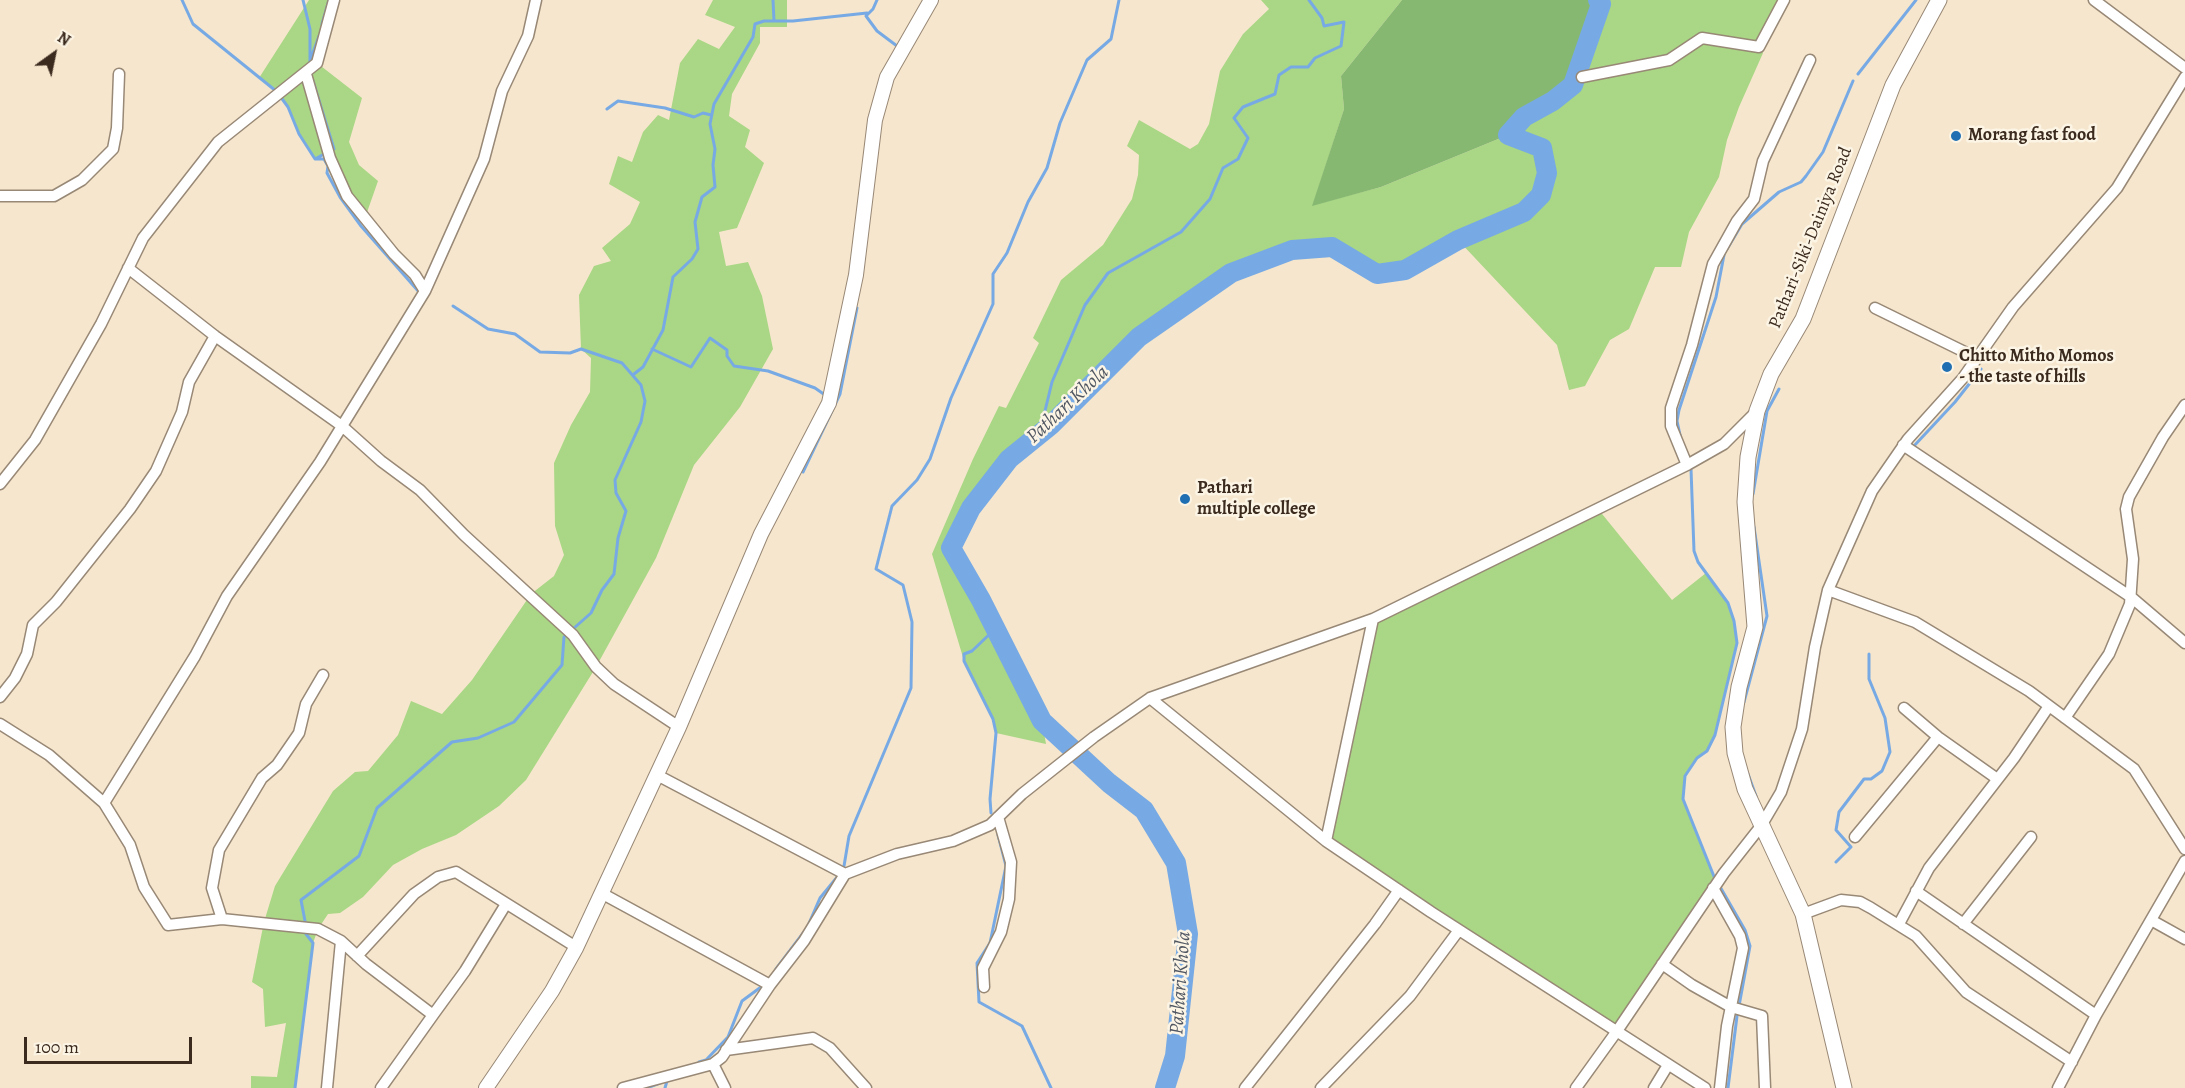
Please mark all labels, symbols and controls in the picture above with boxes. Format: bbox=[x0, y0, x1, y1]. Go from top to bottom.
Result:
north arrow bbox=[24, 24, 84, 84]
text: N bbox=[53, 27, 75, 51]
place label: Morang fast food bbox=[1968, 125, 2096, 147]
marker: Morang fast food bbox=[1949, 129, 1963, 143]
street label: Pathari-Siki-Dainiya Road bbox=[1765, 144, 1857, 332]
place label: Chitto Mitho Momos - the taste of hills bbox=[1959, 346, 2114, 388]
marker: Chitto Mitho Momos - the taste of hills bbox=[1940, 360, 1954, 374]
water label: Pathari Khola bbox=[1022, 361, 1114, 449]
place label: Pathari multiple college bbox=[1197, 478, 1316, 520]
marker: Pathari multiple college bbox=[1178, 492, 1192, 506]
water label: Pathari Khola bbox=[1165, 931, 1197, 1035]
scale bar bbox=[27, 1025, 195, 1063]
text: 100 m bbox=[35, 1035, 79, 1059]

